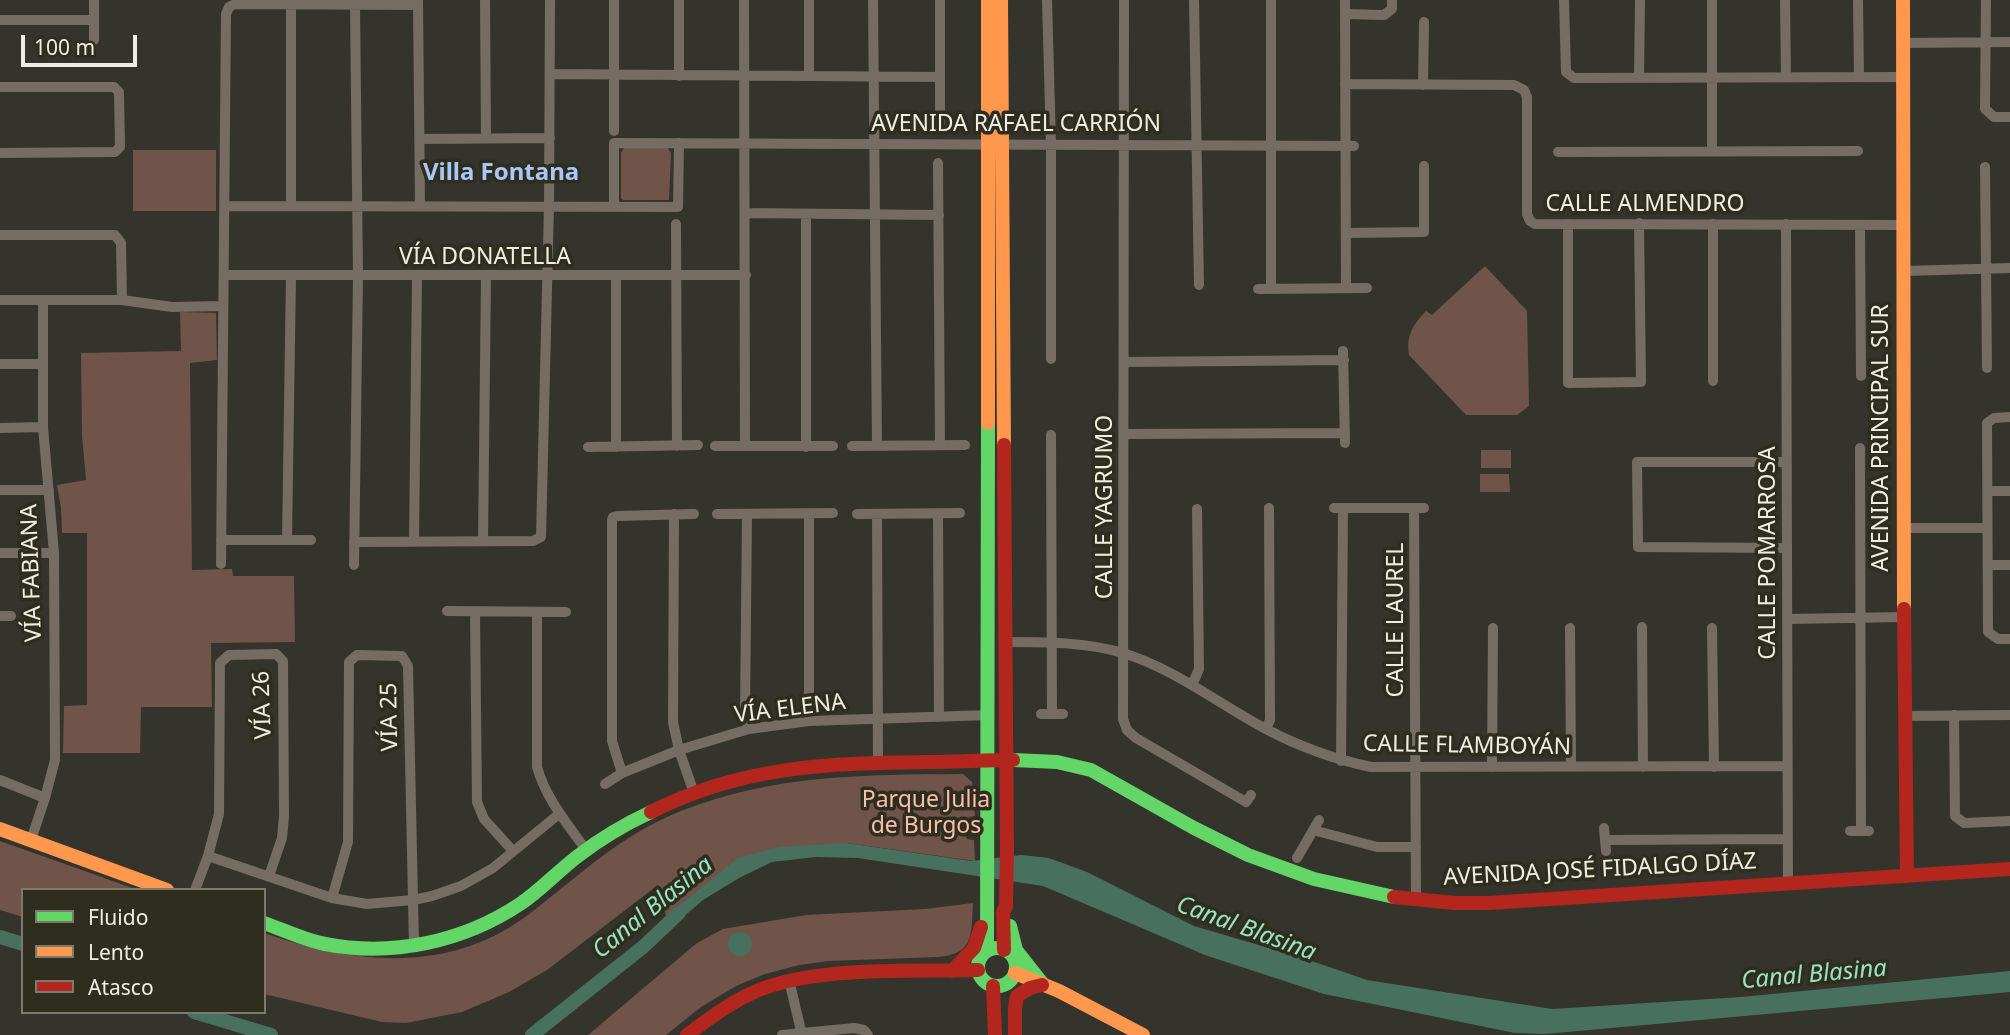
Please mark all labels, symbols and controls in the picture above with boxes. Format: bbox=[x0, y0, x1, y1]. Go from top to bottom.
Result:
scale bar bbox=[24, 21, 140, 65]
text: 100 m bbox=[34, 33, 95, 61]
street label: AVENIDA RAFAEL CARRIÓN bbox=[871, 110, 1161, 138]
district label: Villa Fontana bbox=[423, 159, 579, 187]
street label: CALLE ALMENDRO bbox=[1545, 190, 1745, 218]
street label: VÍA DONATELLA bbox=[399, 243, 571, 271]
street label: AVENIDA PRINCIPAL SUR bbox=[1867, 304, 1895, 572]
street label: CALLE YAGRUMO bbox=[1091, 415, 1119, 599]
street label: CALLE POMARROSA bbox=[1754, 446, 1782, 660]
street label: VÍA FABIANA bbox=[16, 504, 48, 642]
street label: CALLE LAUREL bbox=[1382, 543, 1410, 697]
street label: VÍA 26 bbox=[248, 670, 278, 740]
street label: VÍA 25 bbox=[376, 682, 404, 752]
street label: VÍA ELENA bbox=[733, 688, 847, 730]
street label: CALLE FLAMBOYÁN bbox=[1363, 730, 1571, 762]
park label: Parque Julia de Burgos bbox=[862, 786, 990, 840]
street label: AVENIDA JOSÉ FIDALGO DÍAZ bbox=[1443, 848, 1757, 892]
water label: Canal Blasina bbox=[587, 851, 719, 965]
legend bbox=[21, 888, 266, 1014]
water label: Canal Blasina bbox=[1172, 891, 1320, 967]
text: Fluido bbox=[88, 903, 148, 931]
text: Lento bbox=[88, 938, 144, 966]
water label: Canal Blasina bbox=[1740, 954, 1888, 996]
text: Atasco bbox=[88, 973, 154, 1001]

